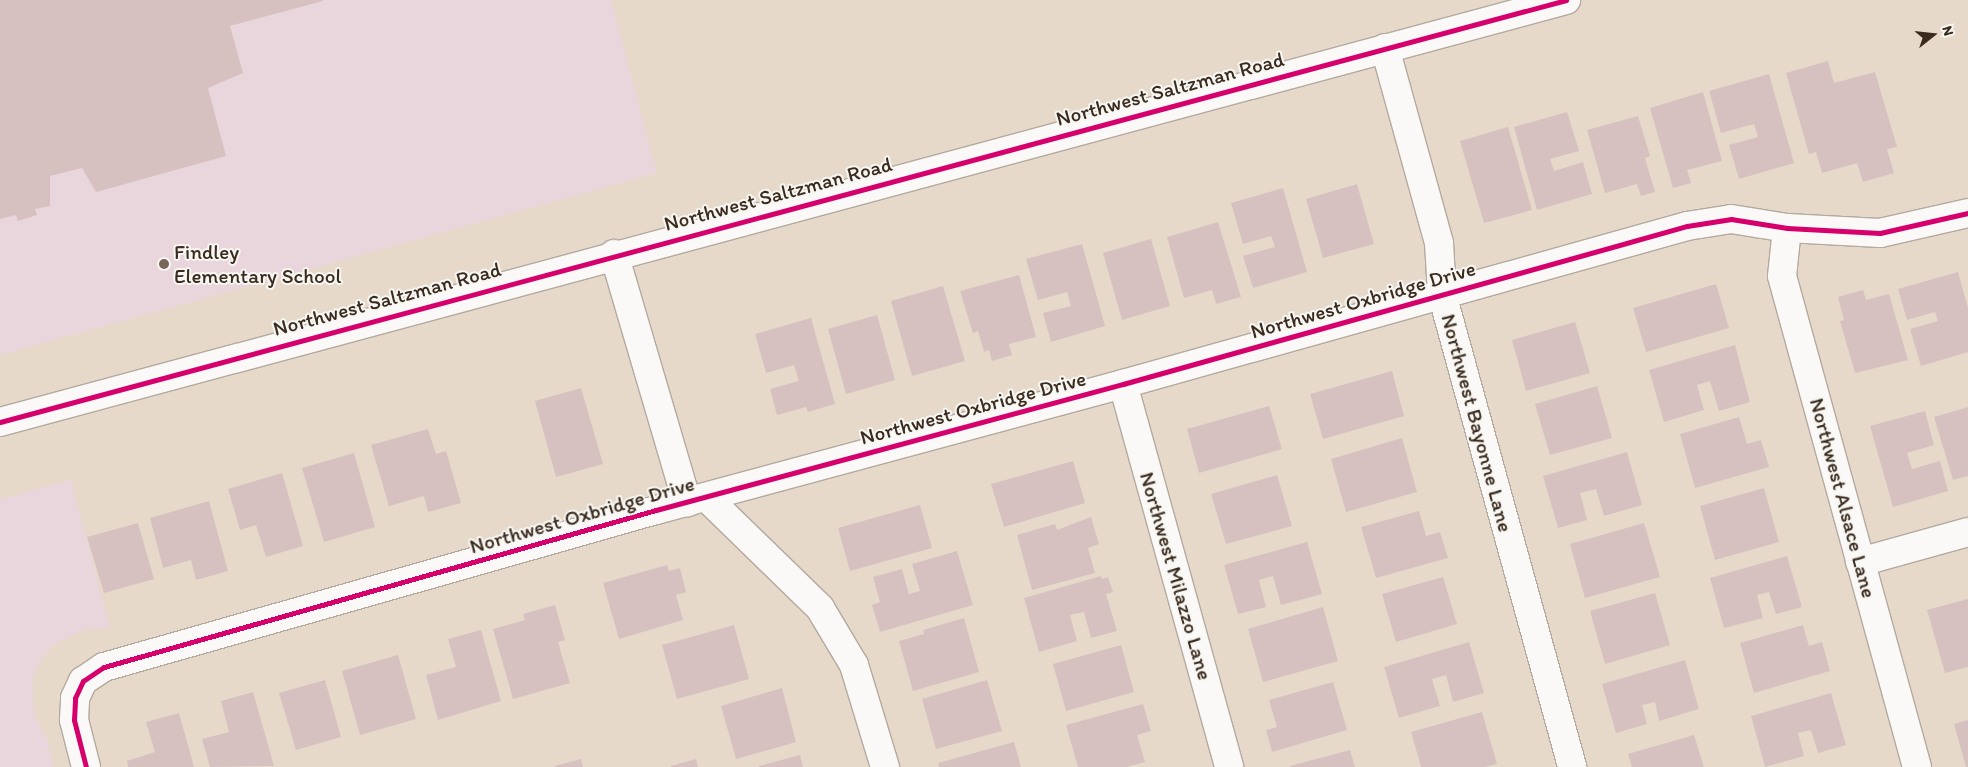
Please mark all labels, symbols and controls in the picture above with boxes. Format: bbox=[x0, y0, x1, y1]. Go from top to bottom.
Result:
north arrow bbox=[1908, 10, 1958, 60]
text: N bbox=[1938, 24, 1957, 38]
street label: Northwest Saltzman Road bbox=[1054, 47, 1286, 131]
street label: Northwest Saltzman Road bbox=[662, 152, 894, 236]
place label: Findley Elementary School bbox=[174, 239, 341, 289]
street label: Northwest Oxbridge Drive bbox=[1248, 256, 1478, 344]
street label: Northwest Saltzman Road bbox=[271, 257, 503, 341]
marker: Findley Elementary School bbox=[158, 258, 170, 270]
street label: Northwest Bayonne Lane bbox=[1436, 311, 1518, 535]
street label: Northwest Oxbridge Drive bbox=[857, 366, 1089, 450]
street label: Northwest Alsace Lane bbox=[1804, 395, 1882, 601]
street label: Northwest Milazzo Lane bbox=[1134, 469, 1218, 683]
street label: Northwest Oxbridge Drive bbox=[467, 471, 697, 559]

